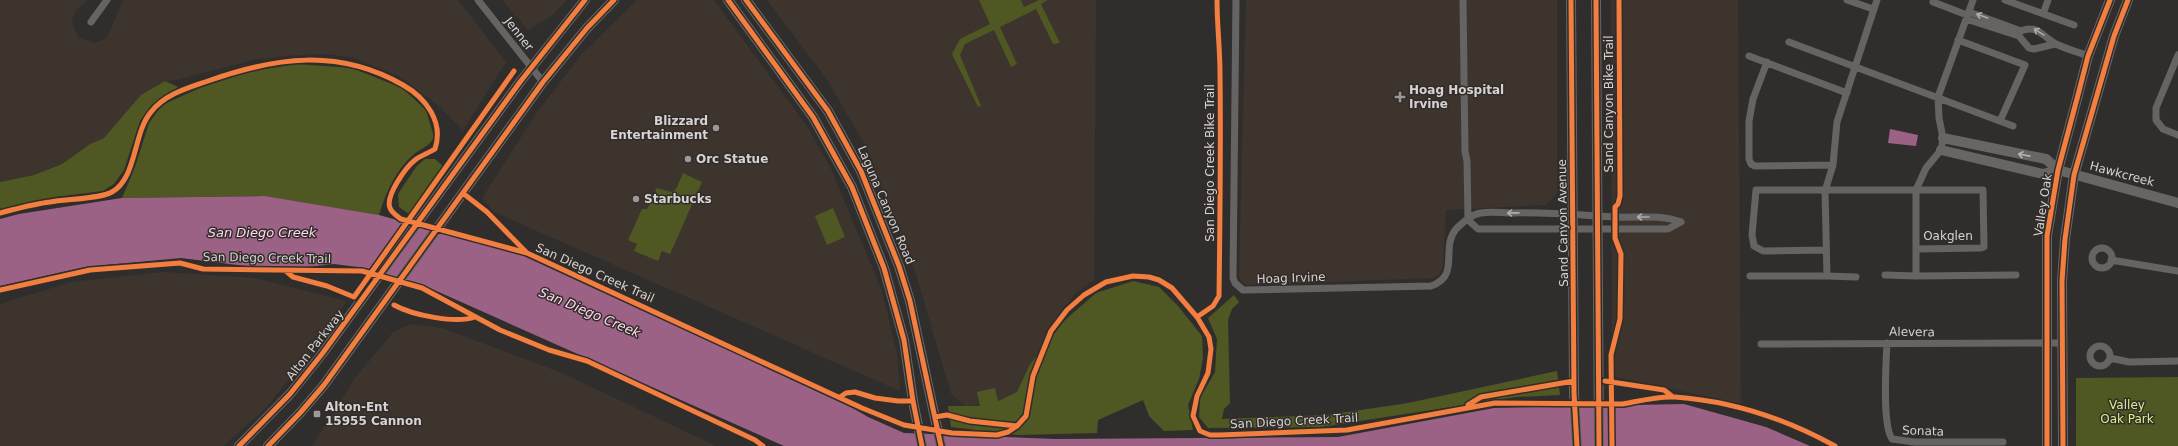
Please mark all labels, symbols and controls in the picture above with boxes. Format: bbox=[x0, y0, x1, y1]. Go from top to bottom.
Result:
one-way arrow bbox=[1976, 12, 1988, 20]
street label: Jenner bbox=[501, 14, 536, 54]
one-way arrow bbox=[2034, 28, 2045, 36]
street label: Sand Canyon Bike Trail bbox=[1602, 35, 1616, 173]
place label: Hoag Hospital Irvine bbox=[1409, 83, 1504, 111]
street label: San Diego Creek Bike Trail bbox=[1203, 84, 1217, 242]
marker: Hoag Hospital Irvine bbox=[1394, 91, 1406, 103]
place label: Blizzard Entertainment bbox=[610, 114, 708, 142]
marker: Blizzard Entertainment bbox=[711, 123, 721, 133]
street label: Laguna Canyon Road bbox=[855, 144, 917, 266]
one-way arrow bbox=[2018, 151, 2031, 159]
place label: Orc Statue bbox=[696, 152, 768, 166]
marker: Orc Statue bbox=[683, 154, 693, 164]
street label: Sand Canyon Avenue bbox=[1555, 159, 1571, 287]
street label: Hawkcreek bbox=[2088, 159, 2156, 189]
street label: Valley Oak bbox=[2031, 173, 2055, 237]
place label: Starbucks bbox=[644, 192, 712, 206]
marker: Starbucks bbox=[631, 194, 641, 204]
one-way arrow bbox=[1507, 209, 1520, 216]
one-way arrow bbox=[1637, 213, 1650, 221]
water label: San Diego Creek bbox=[208, 225, 317, 240]
street label: Oakglen bbox=[1923, 229, 1973, 243]
street label: San Diego Creek Trail bbox=[534, 241, 656, 305]
street label: San Diego Creek Trail bbox=[203, 250, 331, 266]
street label: Hoag Irvine bbox=[1256, 270, 1326, 286]
water label: San Diego Creek bbox=[537, 284, 643, 341]
street label: Alton Parkway bbox=[283, 307, 347, 383]
street label: Alevera bbox=[1889, 325, 1935, 339]
park label: Valley Oak Park bbox=[2100, 398, 2154, 426]
place label: Alton-Ent 15955 Cannon bbox=[325, 400, 422, 428]
marker: Alton-Ent 15955 Cannon bbox=[312, 409, 322, 419]
street label: San Diego Creek Trail bbox=[1230, 411, 1358, 431]
street label: Sonata bbox=[1902, 423, 1944, 439]

